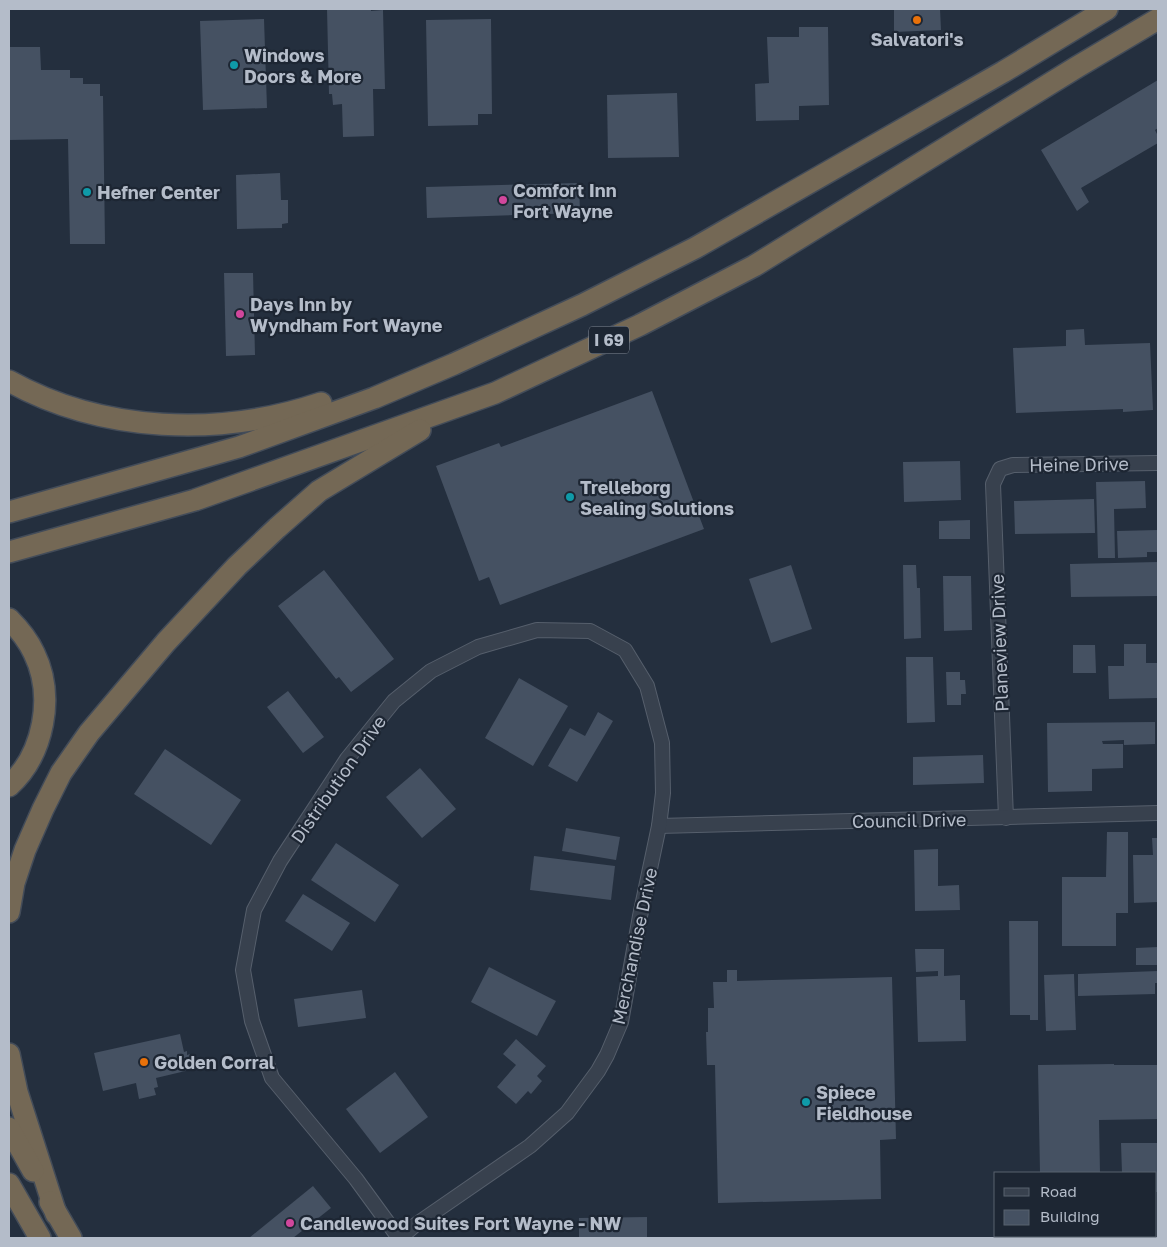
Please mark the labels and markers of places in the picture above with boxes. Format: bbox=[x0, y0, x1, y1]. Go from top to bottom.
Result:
marker: Salvatori's bbox=[911, 14, 923, 26]
place label: Salvatori's bbox=[870, 28, 964, 50]
place label: Windows Doors & More bbox=[244, 44, 362, 87]
marker: Windows Doors & More bbox=[228, 59, 240, 71]
place label: Comfort Inn Fort Wayne bbox=[513, 179, 617, 222]
place label: Hefner Center bbox=[97, 181, 220, 203]
marker: Hefner Center bbox=[81, 186, 93, 198]
marker: Comfort Inn Fort Wayne bbox=[497, 194, 509, 206]
place label: Days Inn by Wyndham Fort Wayne bbox=[250, 293, 443, 336]
marker: Days Inn by Wyndham Fort Wayne bbox=[234, 308, 246, 320]
place label: Trelleborg Sealing Solutions bbox=[580, 476, 734, 519]
marker: Trelleborg Sealing Solutions bbox=[564, 491, 576, 503]
place label: Golden Corral bbox=[154, 1051, 275, 1073]
marker: Golden Corral bbox=[138, 1056, 150, 1068]
place label: Spiece Fieldhouse bbox=[816, 1081, 913, 1124]
marker: Spiece Fieldhouse bbox=[800, 1096, 812, 1108]
place label: Candlewood Suites Fort Wayne - NW bbox=[300, 1212, 621, 1234]
marker: Candlewood Suites Fort Wayne - NW bbox=[284, 1217, 296, 1229]

